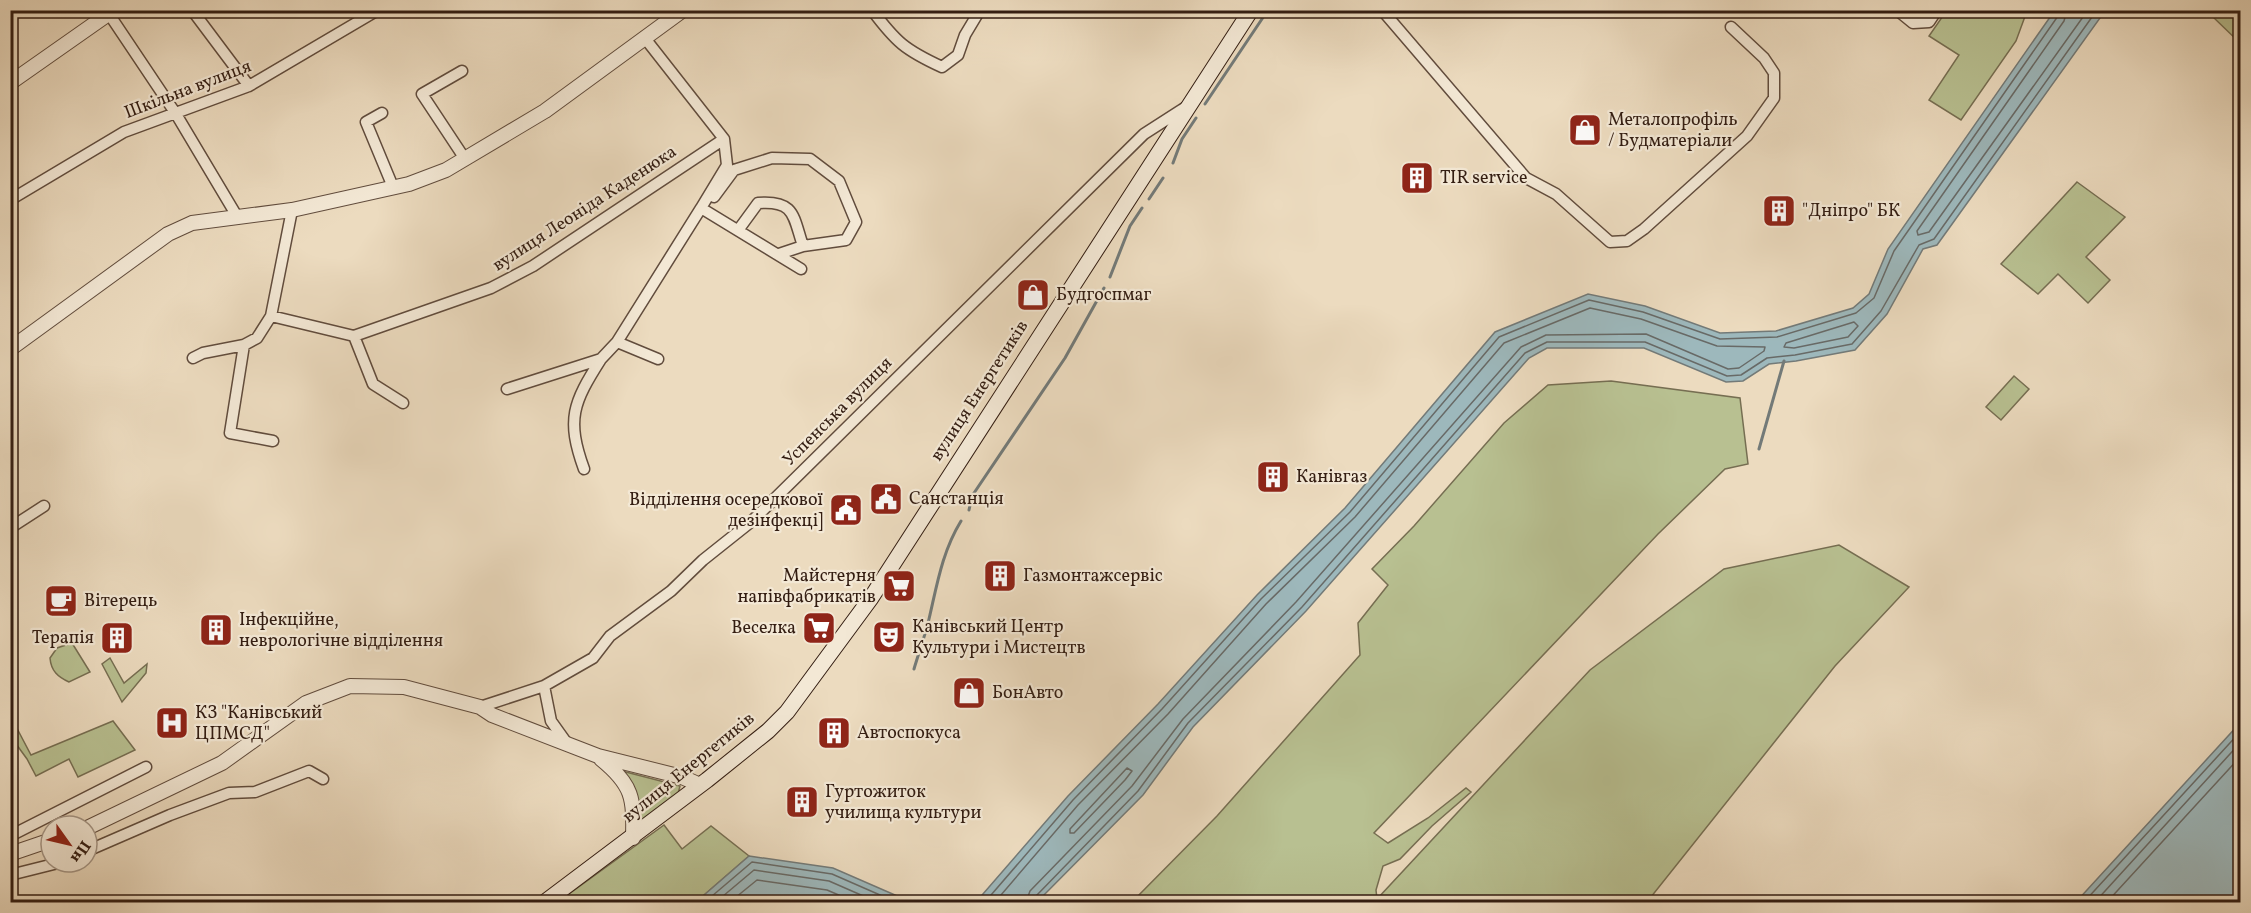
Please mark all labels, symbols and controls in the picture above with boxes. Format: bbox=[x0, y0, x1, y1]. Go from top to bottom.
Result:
street label: Шкільна вулиця bbox=[121, 54, 255, 126]
place label: Металопрофіль / Будматеріали bbox=[1608, 108, 1738, 154]
shop icon: Металопрофіль / Будматеріали bbox=[1567, 112, 1603, 148]
street label: вулиця Леоніда Каденюка bbox=[488, 140, 682, 278]
building icon: TIR service bbox=[1399, 160, 1435, 196]
place label: TIR service bbox=[1440, 166, 1528, 191]
building icon: "Дніпро" БК bbox=[1761, 193, 1797, 229]
place label: "Дніпро" БК bbox=[1802, 199, 1900, 224]
shop icon: Будгоспмаг bbox=[1015, 277, 1051, 313]
place label: Будгоспмаг bbox=[1056, 283, 1152, 308]
street label: вулиця Енергетиків bbox=[925, 316, 1035, 466]
street label: Успенська вулиця bbox=[778, 352, 898, 472]
building icon: Канівгаз bbox=[1255, 459, 1291, 495]
place label: Канівгаз bbox=[1296, 465, 1368, 490]
public building icon: Санстанція bbox=[868, 481, 904, 517]
place label: Санстанція bbox=[909, 487, 1004, 512]
place label: Відділення осередкової дезінфекці] bbox=[629, 488, 824, 534]
public building icon: Відділення осередкової дезінфекці] bbox=[828, 492, 864, 528]
building icon: Газмонтажсервіс bbox=[982, 558, 1018, 594]
place label: Майстерня напівфабрикатів bbox=[737, 564, 876, 610]
place label: Газмонтажсервіс bbox=[1023, 564, 1163, 589]
supermarket icon: Майстерня напівфабрикатів bbox=[881, 568, 917, 604]
cafe icon: Вітерець bbox=[43, 583, 79, 619]
place label: Вітерець bbox=[84, 589, 157, 614]
place label: Інфекційне, неврологічне відділення bbox=[239, 608, 443, 654]
supermarket icon: Веселка bbox=[801, 610, 837, 646]
building icon: Інфекційне, неврологічне відділення bbox=[198, 612, 234, 648]
place label: Канівський Центр Культури і Мистецтв bbox=[912, 615, 1086, 661]
place label: Веселка bbox=[731, 616, 796, 641]
theatre icon: Канівський Центр Культури і Мистецтв bbox=[871, 619, 907, 655]
building icon: Терапія bbox=[99, 620, 135, 656]
place label: Терапія bbox=[32, 626, 94, 651]
shop icon: БонАвто bbox=[951, 675, 987, 711]
place label: БонАвто bbox=[992, 681, 1063, 706]
place label: КЗ "Канівський ЦПМСД" bbox=[195, 701, 322, 747]
hospital icon: КЗ "Канівський ЦПМСД" bbox=[154, 705, 190, 741]
street label: вулиця Енергетиків bbox=[618, 707, 760, 829]
building icon: Автоспокуса bbox=[816, 715, 852, 751]
place label: Автоспокуса bbox=[857, 721, 961, 746]
place label: Гуртожиток училища культури bbox=[825, 780, 981, 826]
building icon: Гуртожиток училища культури bbox=[784, 784, 820, 820]
north arrow bbox=[39, 814, 99, 874]
text: Пн bbox=[64, 836, 95, 867]

